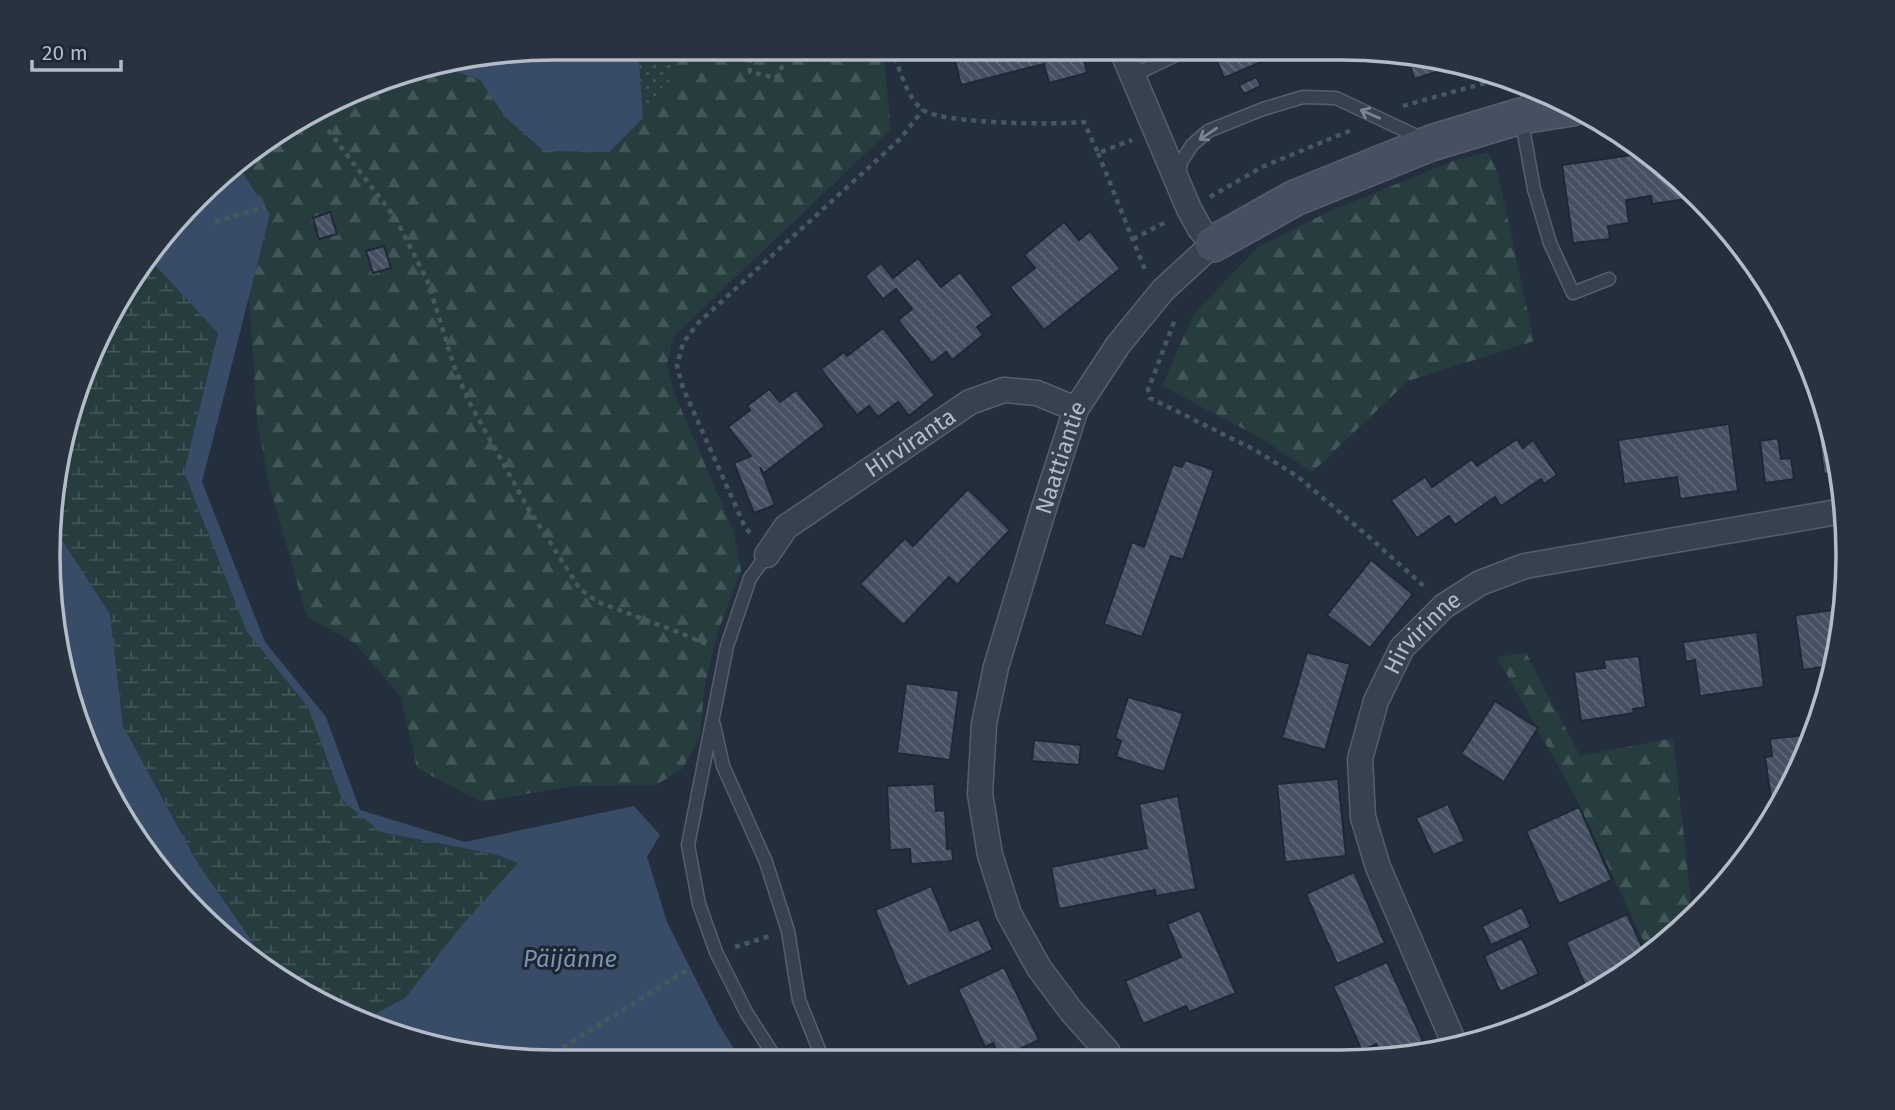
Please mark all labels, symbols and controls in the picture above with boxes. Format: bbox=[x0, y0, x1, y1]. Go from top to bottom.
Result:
scale bar bbox=[32, 28, 121, 72]
text: 20 m bbox=[42, 40, 88, 66]
one-way arrow bbox=[1359, 107, 1381, 120]
one-way arrow bbox=[1199, 127, 1218, 141]
street label: Naattiantie bbox=[1029, 395, 1092, 518]
street label: Hirviranta bbox=[859, 402, 961, 483]
street label: Hirvirinne bbox=[1377, 585, 1466, 679]
water label: Päijänne bbox=[523, 945, 617, 973]

